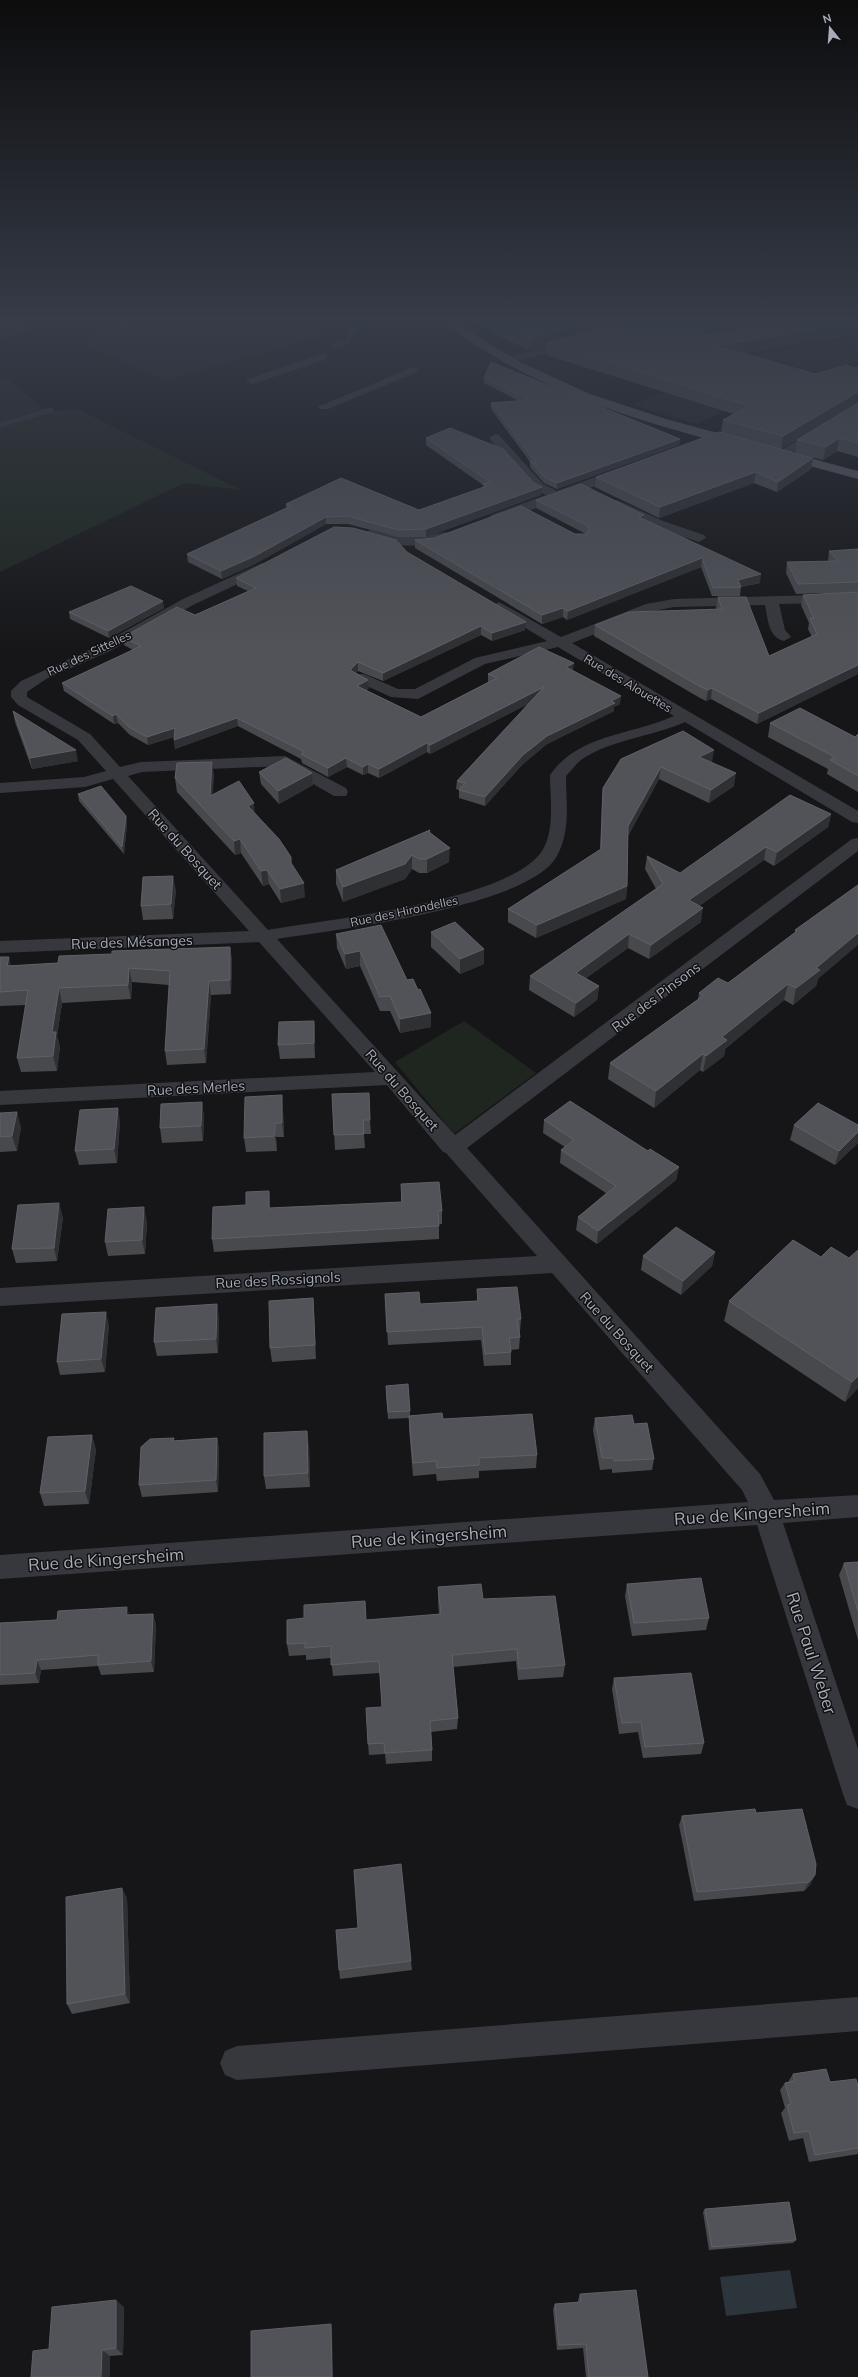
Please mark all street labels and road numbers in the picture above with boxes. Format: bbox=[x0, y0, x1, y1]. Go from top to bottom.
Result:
street label: Rue des Sittelles bbox=[45, 627, 133, 679]
street label: Rue des Alouettes bbox=[581, 651, 675, 715]
street label: Rue du Bosquet bbox=[144, 805, 226, 893]
street label: Rue des Hirondelles bbox=[349, 892, 459, 930]
street label: Rue des Mésanges bbox=[71, 931, 193, 953]
street label: Rue des Pinsons bbox=[608, 958, 704, 1036]
street label: Rue du Bosquet bbox=[362, 1045, 443, 1135]
street label: Rue des Merles bbox=[146, 1076, 246, 1100]
street label: Rue des Rossignols bbox=[215, 1268, 341, 1292]
street label: Rue du Bosquet bbox=[576, 1288, 658, 1376]
street label: Rue de Kingersheim bbox=[673, 1497, 831, 1529]
street label: Rue de Kingersheim bbox=[350, 1520, 508, 1552]
street label: Rue de Kingersheim bbox=[27, 1543, 185, 1575]
street label: Rue Paul Weber bbox=[782, 1589, 842, 1718]

